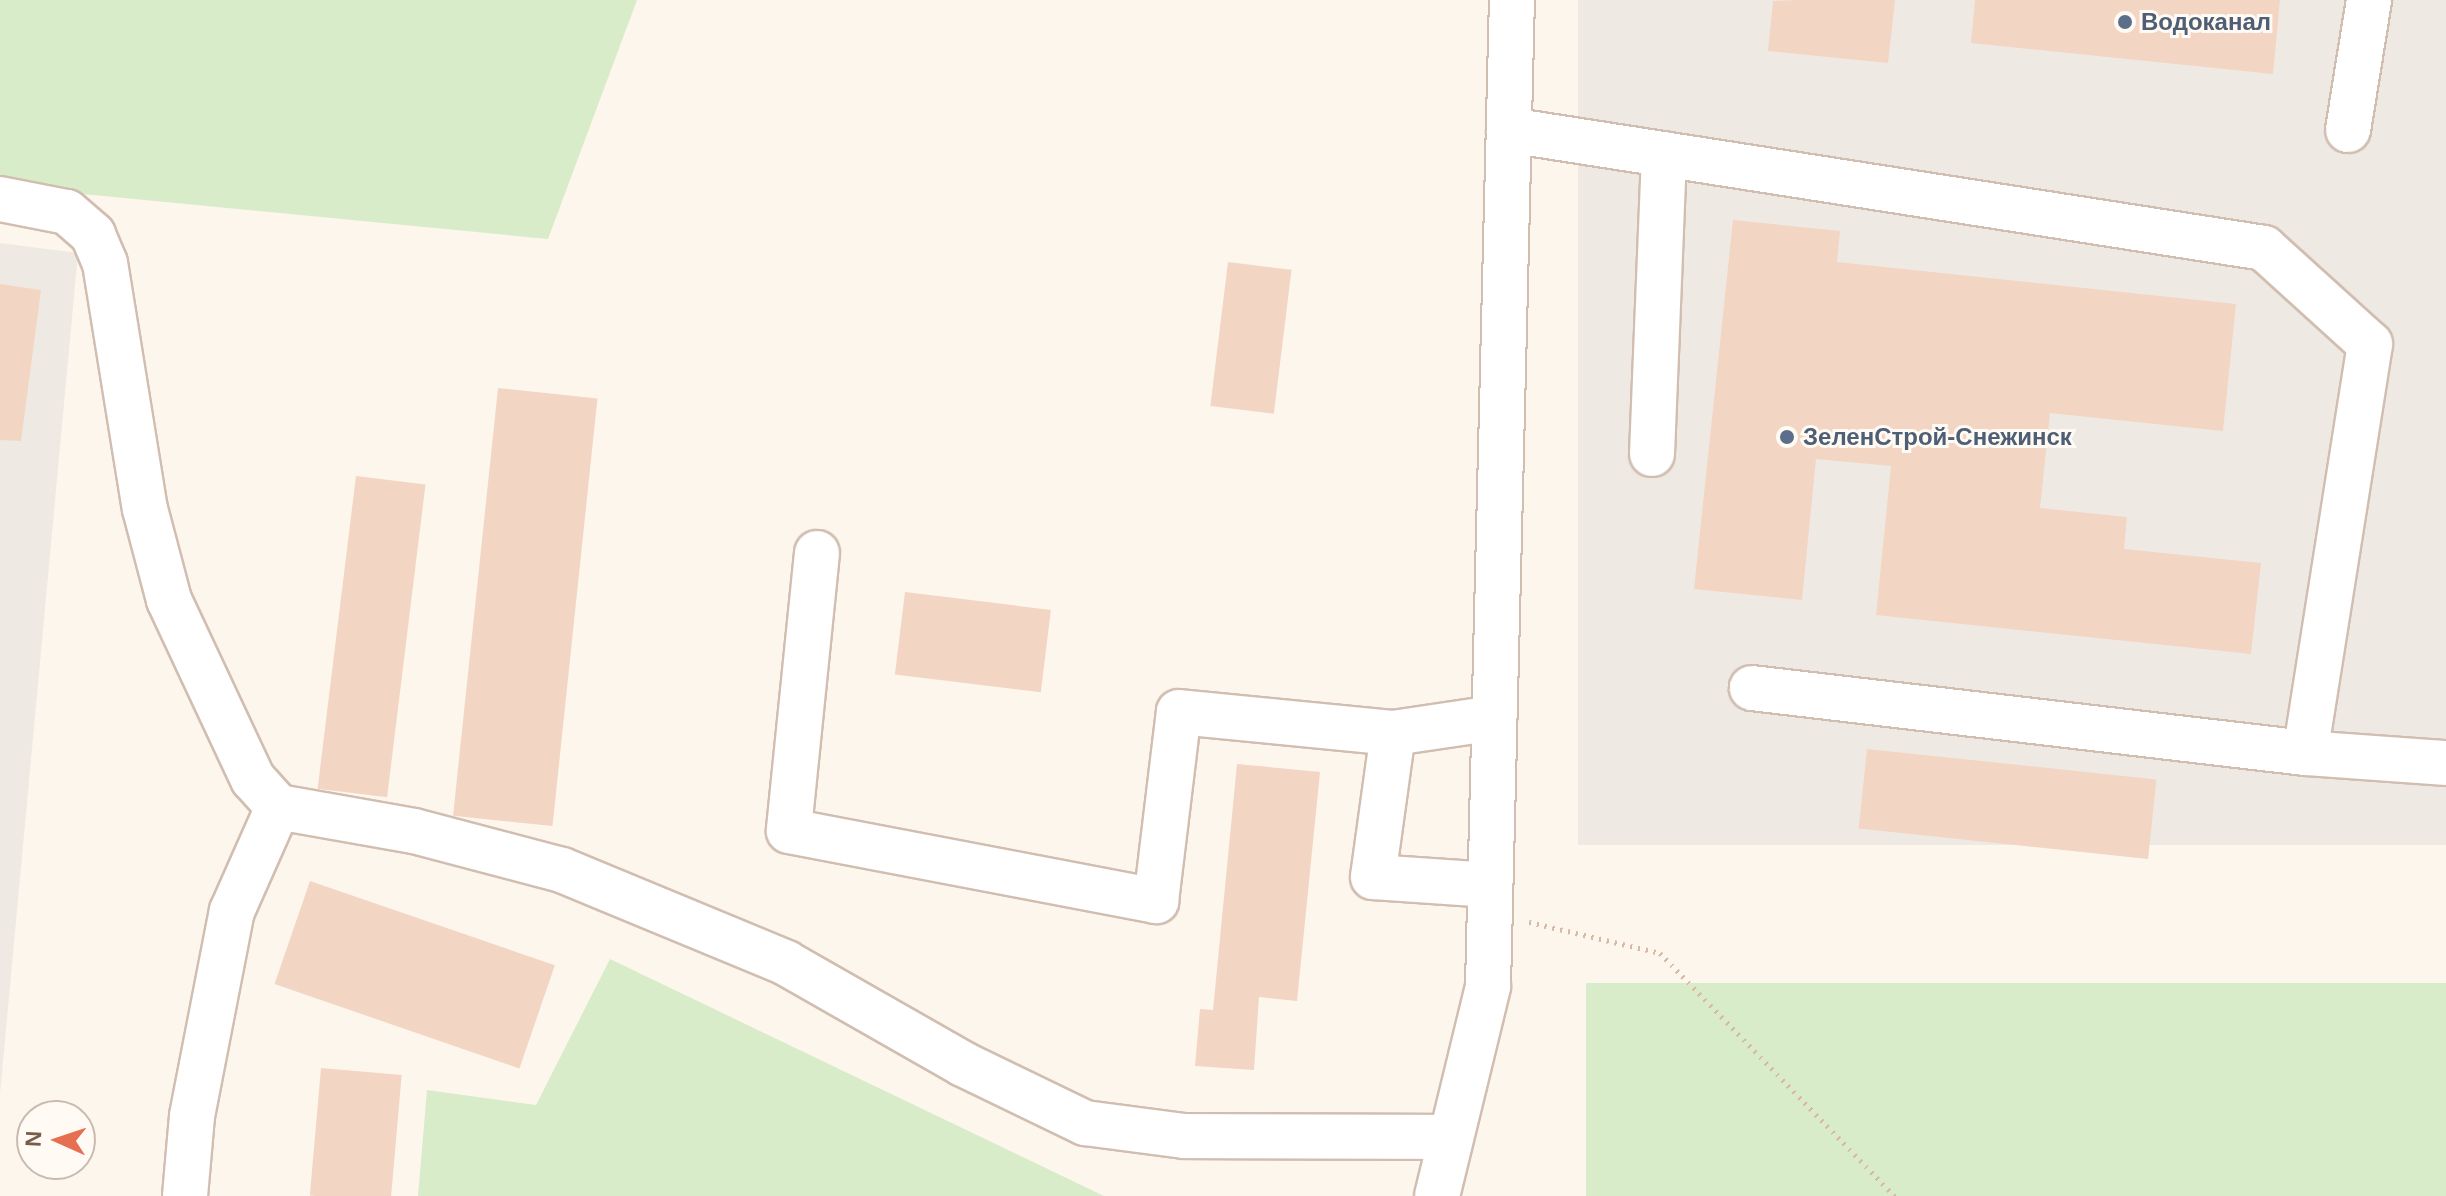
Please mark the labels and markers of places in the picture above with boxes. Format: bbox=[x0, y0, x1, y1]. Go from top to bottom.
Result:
place label: Водоканал bbox=[2141, 8, 2271, 36]
marker: Водоканал bbox=[2116, 13, 2134, 31]
place label: ЗеленСтрой-Снежинск bbox=[1803, 423, 2072, 451]
marker: ЗеленСтрой-Снежинск bbox=[1778, 428, 1796, 446]

